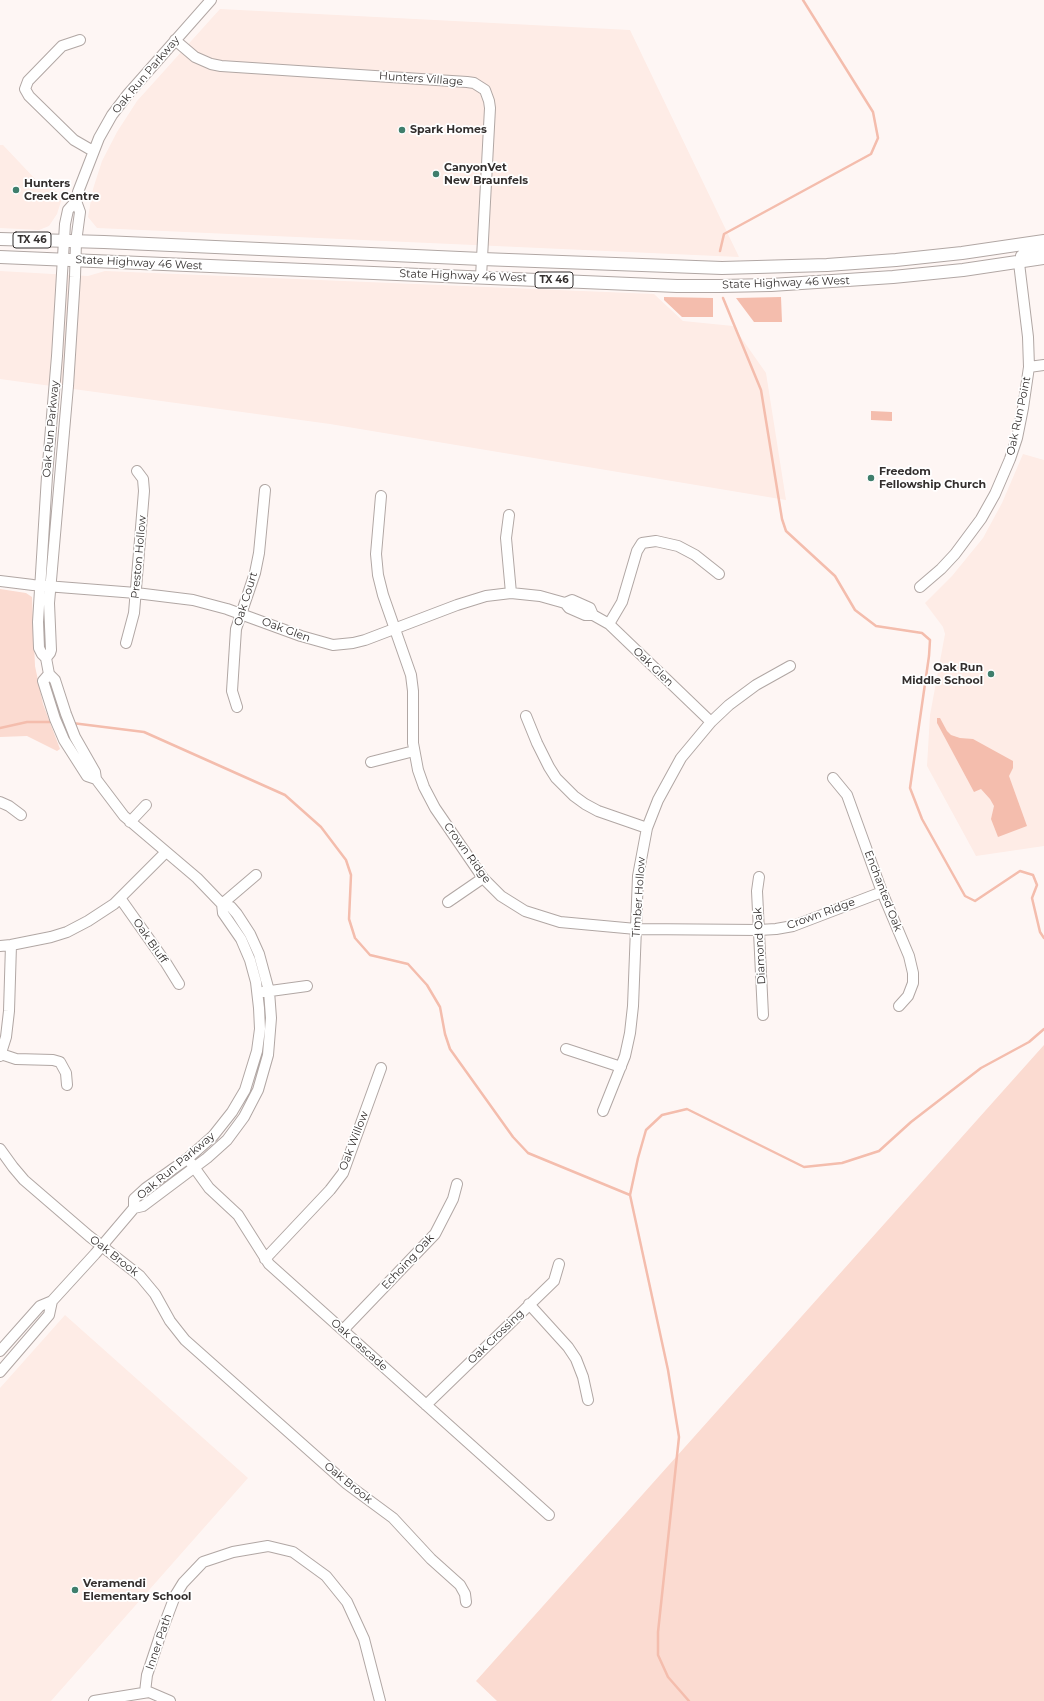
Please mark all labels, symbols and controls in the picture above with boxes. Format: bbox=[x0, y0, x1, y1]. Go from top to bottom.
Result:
street label: Oak Run Parkway bbox=[110, 33, 182, 117]
street label: Hunters Village bbox=[378, 69, 464, 89]
place label: Spark Homes bbox=[410, 123, 487, 137]
marker: Spark Homes bbox=[397, 125, 407, 135]
place label: CanyonVet New Braunfels bbox=[444, 161, 528, 187]
marker: CanyonVet New Braunfels bbox=[431, 169, 441, 179]
place label: Hunters Creek Centre bbox=[24, 177, 99, 203]
marker: Hunters Creek Centre bbox=[11, 185, 21, 195]
road number: TX 46 bbox=[13, 232, 51, 248]
street label: State Highway 46 West bbox=[75, 253, 203, 273]
street label: State Highway 46 West bbox=[399, 267, 527, 285]
road number: TX 46 bbox=[535, 272, 573, 288]
street label: State Highway 46 West bbox=[722, 274, 850, 292]
street label: Oak Run Point bbox=[1004, 375, 1034, 457]
street label: Oak Run Parkway bbox=[40, 380, 62, 478]
place label: Freedom Fellowship Church bbox=[879, 465, 986, 491]
marker: Freedom Fellowship Church bbox=[866, 473, 876, 483]
street label: Preston Hollow bbox=[129, 515, 149, 599]
street label: Oak Court bbox=[231, 570, 261, 628]
street label: Oak Glen bbox=[260, 615, 312, 645]
street label: Oak Glen bbox=[630, 645, 676, 689]
place label: Oak Run Middle School bbox=[902, 661, 983, 687]
marker: Oak Run Middle School bbox=[986, 669, 996, 679]
street label: Crown Ridge bbox=[441, 820, 493, 886]
street label: Enchanted Oak bbox=[861, 849, 905, 933]
street label: Timber Hollow bbox=[630, 856, 648, 938]
street label: Crown Ridge bbox=[785, 896, 857, 932]
street label: Diamond Oak bbox=[751, 907, 769, 985]
street label: Oak Bluff bbox=[130, 916, 170, 966]
street label: Oak Willow bbox=[337, 1109, 371, 1173]
street label: Oak Run Parkway bbox=[134, 1130, 218, 1202]
street label: Echoing Oak bbox=[379, 1232, 437, 1292]
street label: Oak Brook bbox=[87, 1233, 141, 1279]
street label: Oak Crossing bbox=[465, 1307, 527, 1367]
street label: Oak Cascade bbox=[328, 1316, 390, 1374]
street label: Oak Brook bbox=[321, 1460, 375, 1506]
place label: Veramendi Elementary School bbox=[83, 1577, 191, 1603]
marker: Veramendi Elementary School bbox=[70, 1585, 80, 1595]
street label: Inner Path bbox=[143, 1612, 175, 1672]

